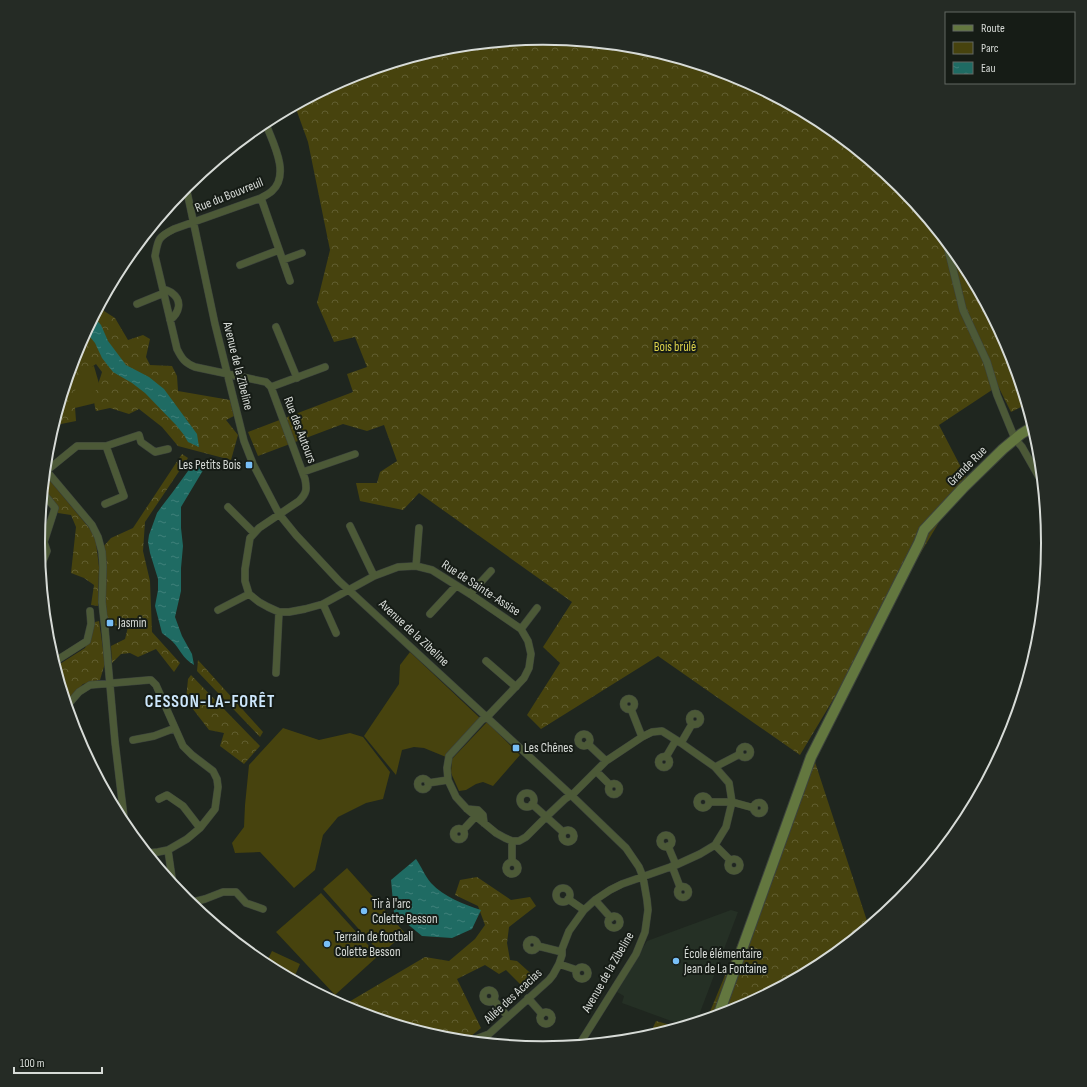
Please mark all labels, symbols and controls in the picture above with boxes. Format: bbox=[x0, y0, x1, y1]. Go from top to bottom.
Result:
legend bbox=[945, 12, 1075, 84]
text: Route bbox=[981, 21, 1005, 36]
text: Parc bbox=[981, 41, 999, 56]
text: Eau bbox=[981, 61, 995, 76]
street label: Rue du Bouvreuil bbox=[192, 174, 266, 216]
street label: Avenue de la Zibeline bbox=[219, 319, 257, 412]
park label: Bois brûlé bbox=[654, 339, 696, 355]
street label: Rue des Autours bbox=[280, 394, 320, 466]
street label: Grande Rue bbox=[944, 443, 990, 489]
place label: Les Petits Bois bbox=[178, 457, 241, 473]
marker: Les Petits Bois bbox=[244, 460, 254, 470]
street label: Rue de Sainte-Assise bbox=[439, 557, 523, 619]
street label: Avenue de la Zibeline bbox=[375, 596, 453, 670]
place label: Jasmin bbox=[117, 615, 147, 631]
marker: Jasmin bbox=[105, 618, 115, 628]
district label: CESSON-LA-FORÊT bbox=[145, 691, 275, 712]
place label: Les Chênes bbox=[524, 740, 574, 756]
marker: Les Chênes bbox=[511, 743, 521, 753]
place label: Tir à l'arc Colette Besson bbox=[372, 896, 437, 927]
marker: Tir à l'arc Colette Besson bbox=[359, 906, 369, 916]
place label: Terrain de football Colette Besson bbox=[335, 929, 413, 960]
street label: Avenue de la Zibeline bbox=[578, 929, 638, 1016]
marker: Terrain de football Colette Besson bbox=[322, 939, 332, 949]
place label: École élémentaire Jean de La Fontaine bbox=[683, 946, 767, 977]
marker: École élémentaire Jean de La Fontaine bbox=[671, 956, 681, 966]
street label: Allée des Acacias bbox=[480, 965, 546, 1028]
scale bar bbox=[14, 1049, 102, 1075]
text: 100 m bbox=[20, 1056, 45, 1071]

